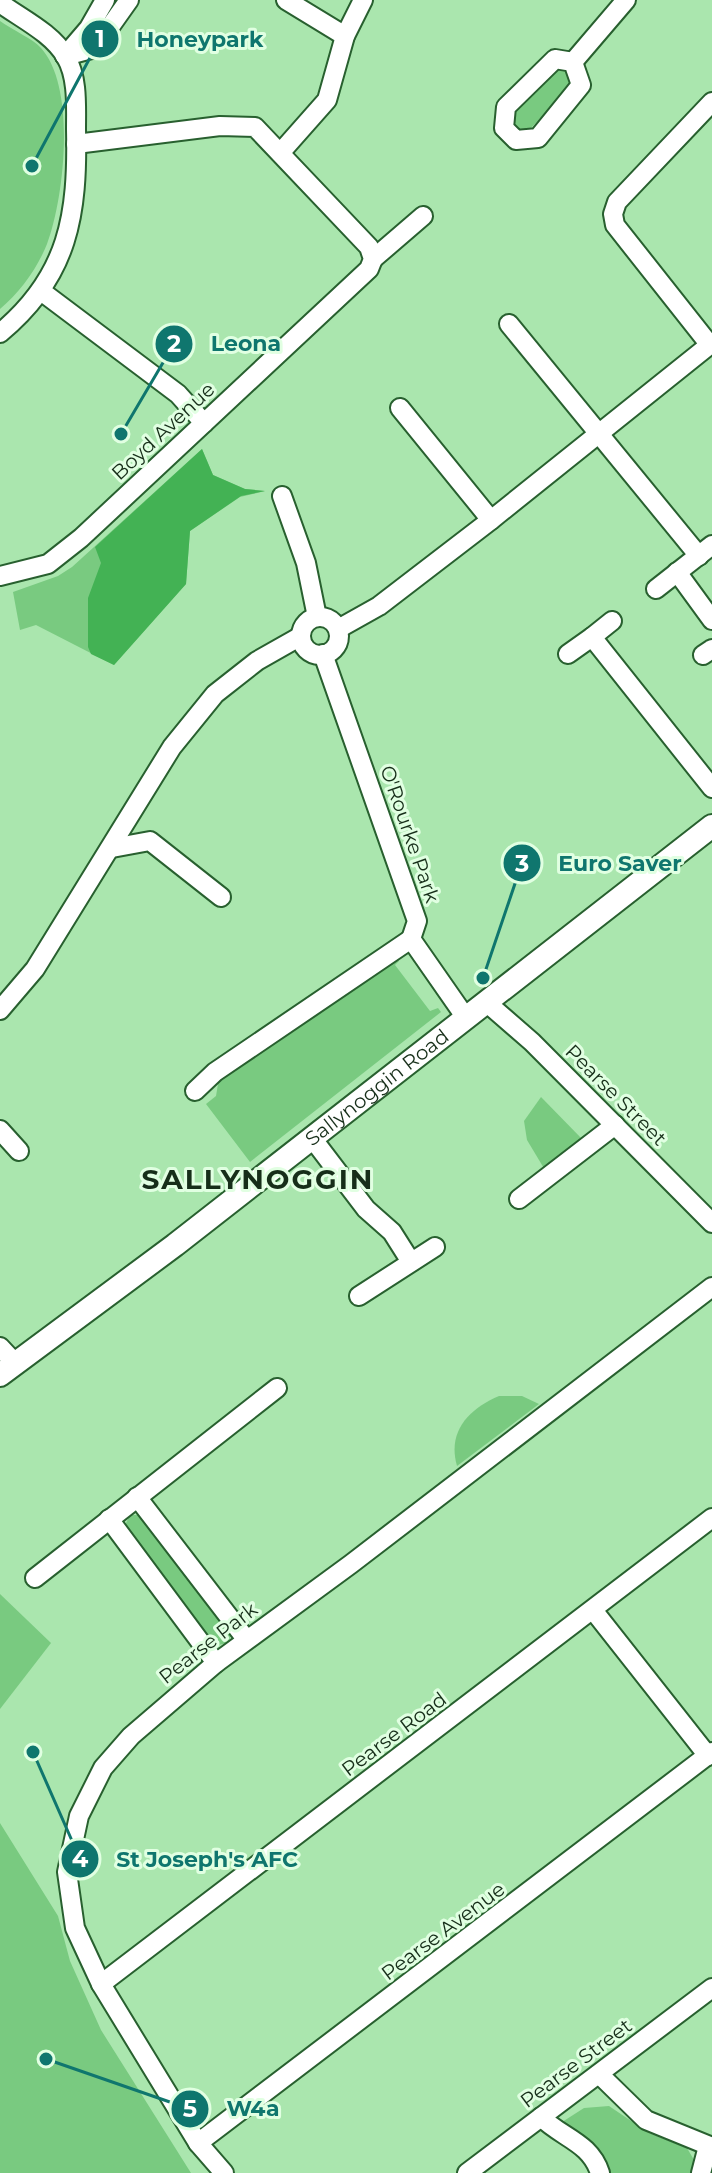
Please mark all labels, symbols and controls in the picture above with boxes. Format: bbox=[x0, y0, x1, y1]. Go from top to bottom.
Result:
callout: Honeypark bbox=[80, 16, 279, 62]
text: 1 bbox=[95, 24, 105, 53]
text: Honeypark bbox=[137, 26, 264, 53]
callout: Leona bbox=[154, 321, 297, 367]
text: 2 bbox=[167, 329, 181, 358]
text: Leona bbox=[211, 330, 281, 357]
street label: Boyd Avenue bbox=[106, 377, 220, 485]
street label: O'Rourke Park bbox=[375, 762, 445, 906]
callout: Euro Saver bbox=[502, 840, 697, 886]
text: 3 bbox=[514, 849, 529, 878]
text: Euro Saver bbox=[558, 850, 682, 877]
street label: Sallynoggin Road bbox=[300, 1024, 453, 1151]
street label: Pearse Street bbox=[560, 1039, 672, 1151]
district label: SALLYNOGGIN bbox=[142, 1162, 375, 1196]
street label: Pearse Park bbox=[154, 1597, 262, 1689]
street label: Pearse Road bbox=[337, 1687, 451, 1781]
callout: St Joseph's AFC bbox=[60, 1836, 314, 1882]
text: 4 bbox=[72, 1844, 89, 1873]
text: St Joseph's AFC bbox=[116, 1846, 298, 1873]
street label: Pearse Avenue bbox=[377, 1877, 509, 1985]
street label: Pearse Street bbox=[516, 2013, 636, 2113]
callout: W4a bbox=[170, 2086, 296, 2132]
text: 5 bbox=[183, 2094, 197, 2123]
text: W4a bbox=[226, 2095, 280, 2122]

